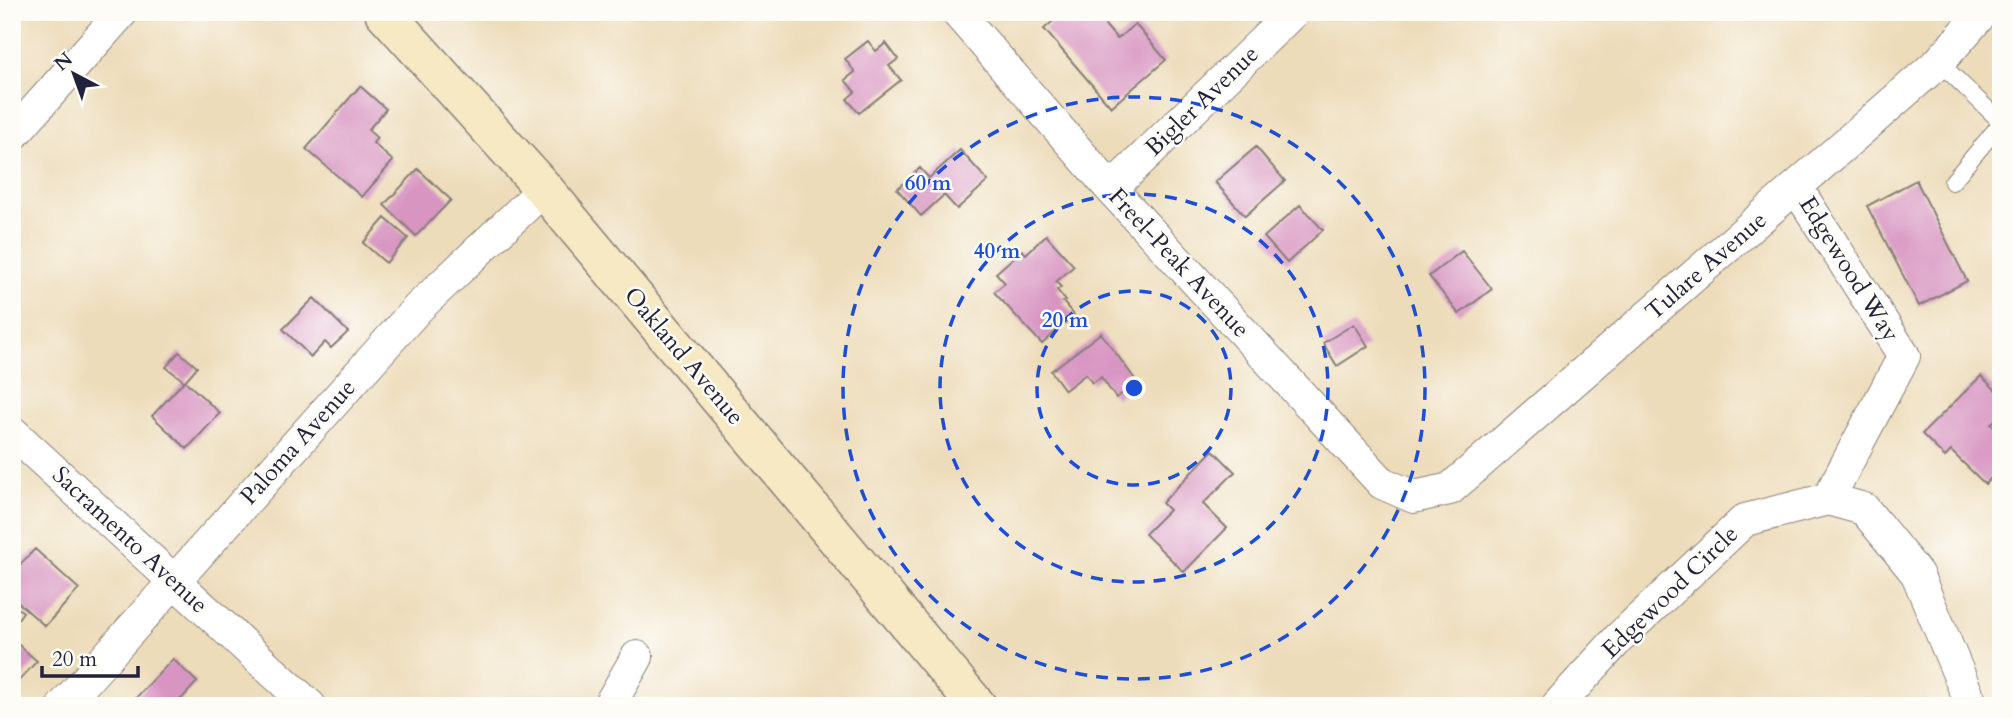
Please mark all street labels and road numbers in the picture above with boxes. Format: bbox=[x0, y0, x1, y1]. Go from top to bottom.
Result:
street label: Bigler Avenue bbox=[1138, 38, 1266, 164]
street label: Freel-Peak Avenue bbox=[1101, 181, 1257, 345]
street label: Edgewood Way bbox=[1791, 190, 1907, 348]
street label: Tulare Avenue bbox=[1638, 204, 1774, 328]
street label: Oakland Avenue bbox=[616, 280, 752, 432]
street label: Paloma Avenue bbox=[233, 372, 363, 512]
street label: Sacramento Avenue bbox=[45, 459, 215, 621]
street label: Edgewood Circle bbox=[1594, 518, 1746, 666]

